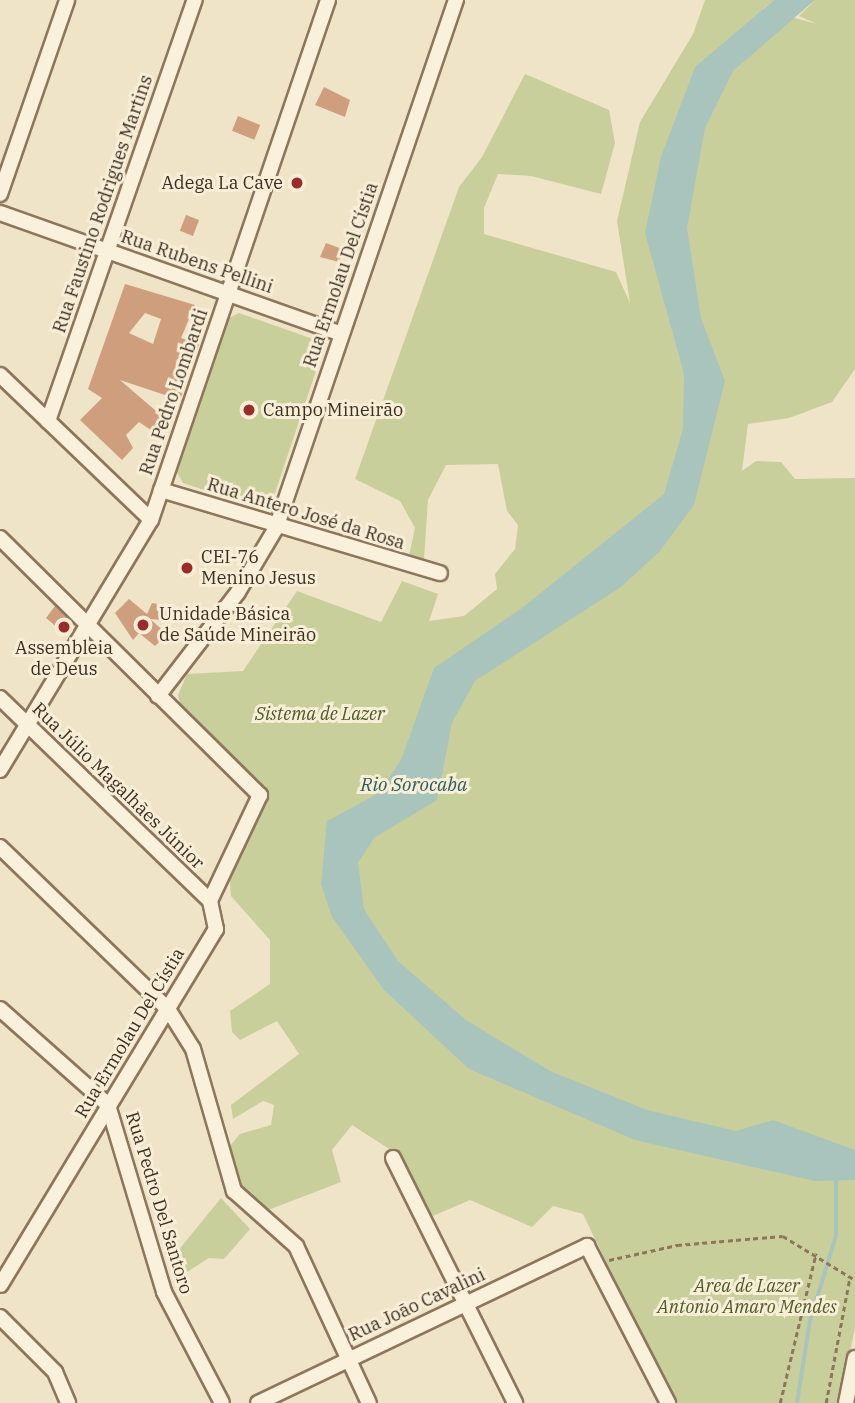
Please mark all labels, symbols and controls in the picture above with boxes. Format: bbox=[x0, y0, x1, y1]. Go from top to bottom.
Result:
street label: Rua Faustino Rodrigues Martins bbox=[49, 72, 157, 336]
place label: Adega La Cave bbox=[162, 172, 283, 194]
marker: Adega La Cave bbox=[289, 175, 305, 191]
street label: Rua Ermolau Del Cístia bbox=[299, 180, 383, 370]
street label: Rua Rubens Pellini bbox=[118, 226, 276, 298]
street label: Rua Pedro Lombardi bbox=[135, 306, 213, 478]
place label: Campo Mineirão bbox=[263, 399, 403, 421]
marker: Campo Mineirão bbox=[241, 402, 257, 418]
street label: Rua Antero José da Rosa bbox=[205, 474, 407, 554]
place label: CEI-76 Menino Jesus bbox=[201, 547, 316, 590]
marker: CEI-76 Menino Jesus bbox=[179, 560, 195, 576]
place label: Unidade Básica de Saúde Mineirão bbox=[159, 604, 316, 646]
marker: Unidade Básica de Saúde Mineirão bbox=[133, 615, 153, 635]
marker: Assembleia de Deus bbox=[56, 619, 72, 635]
place label: Assembleia de Deus bbox=[15, 638, 113, 680]
street label: Rua Júlio Magalhães Júnior bbox=[28, 698, 208, 874]
park label: Sistema de Lazer bbox=[255, 703, 385, 725]
water label: Rio Sorocaba bbox=[361, 774, 467, 796]
street label: Rua Ermolau Del Cístia bbox=[71, 944, 189, 1122]
street label: Rua Pedro Del Santoro bbox=[121, 1109, 197, 1297]
street label: Rua João Cavalini bbox=[345, 1264, 489, 1346]
park label: Area de Lazer Antonio Amaro Mendes bbox=[657, 1276, 837, 1318]

